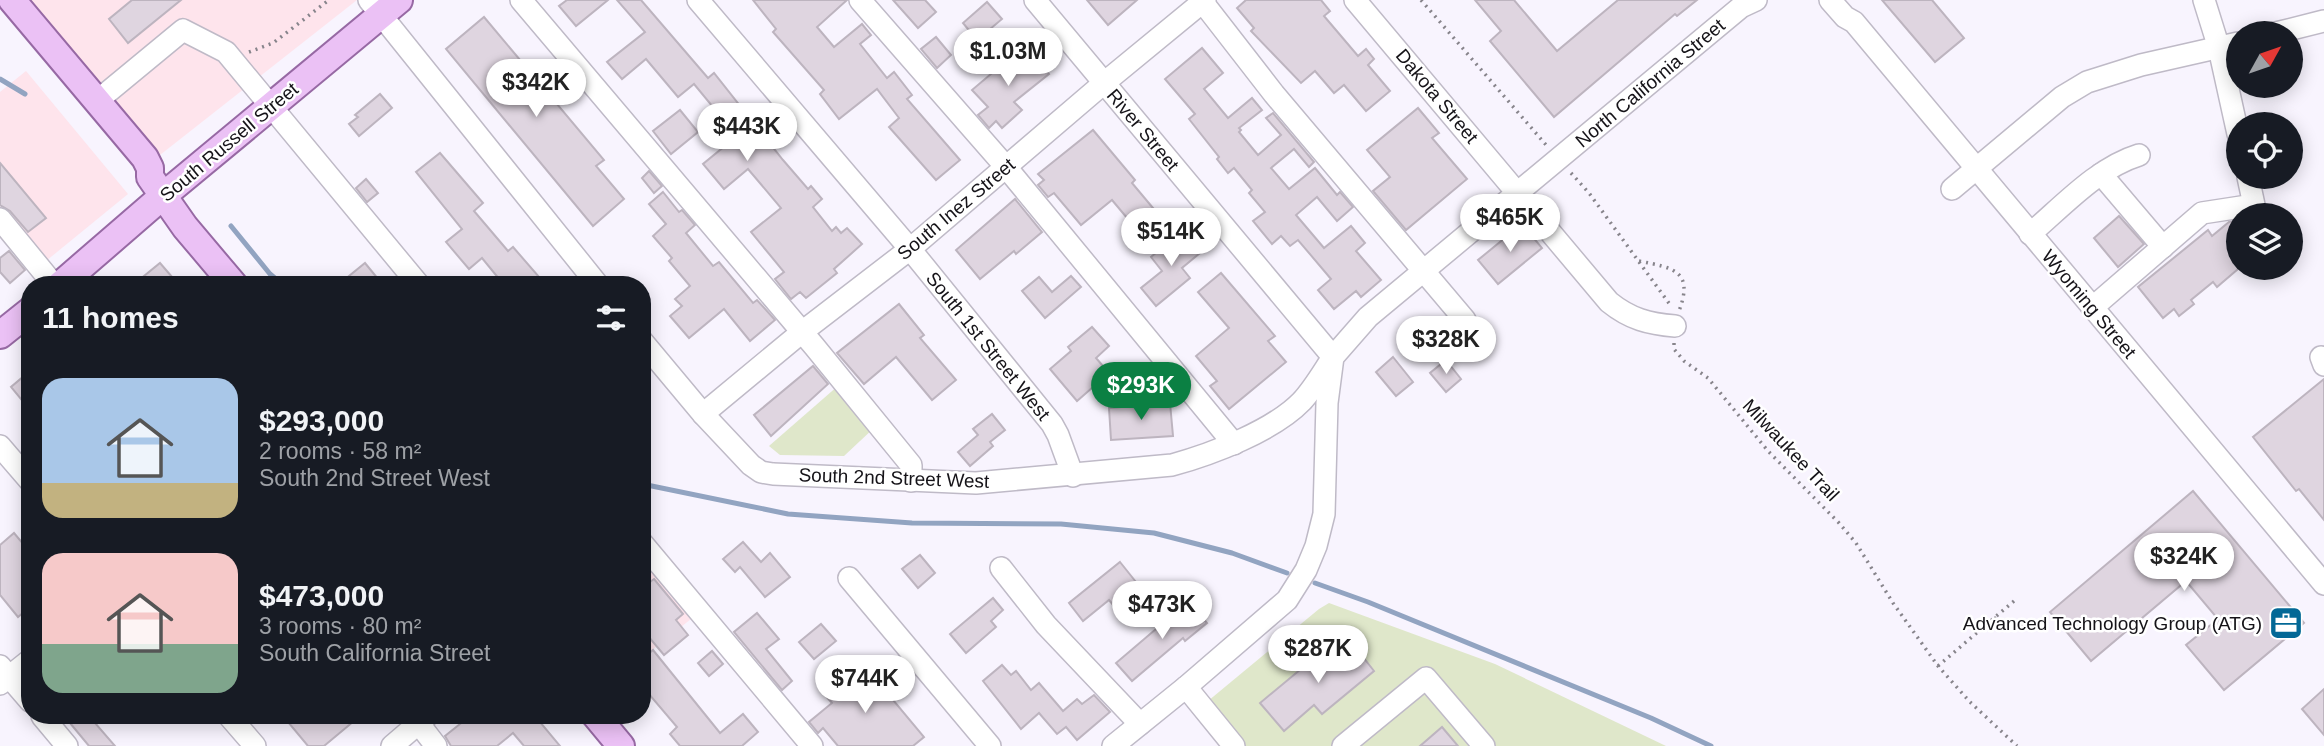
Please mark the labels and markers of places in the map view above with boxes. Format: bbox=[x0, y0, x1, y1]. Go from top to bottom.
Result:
pin: $1.03M bbox=[951, 28, 1065, 88]
pin: $342K bbox=[487, 60, 585, 119]
pin: $443K bbox=[698, 104, 796, 163]
pin: $465K bbox=[1461, 194, 1559, 254]
pin: $514K bbox=[1122, 208, 1220, 268]
pin: $328K bbox=[1397, 316, 1495, 376]
pin: $293K bbox=[1092, 362, 1190, 422]
pin: $324K bbox=[2135, 534, 2233, 593]
pin: $473K bbox=[1113, 582, 1211, 641]
office icon: Advanced Technology Group (ATG) bbox=[2267, 604, 2305, 642]
place label: Advanced Technology Group (ATG) bbox=[1963, 613, 2262, 634]
pin: $287K bbox=[1269, 626, 1367, 685]
pin: $744K bbox=[816, 656, 914, 715]

